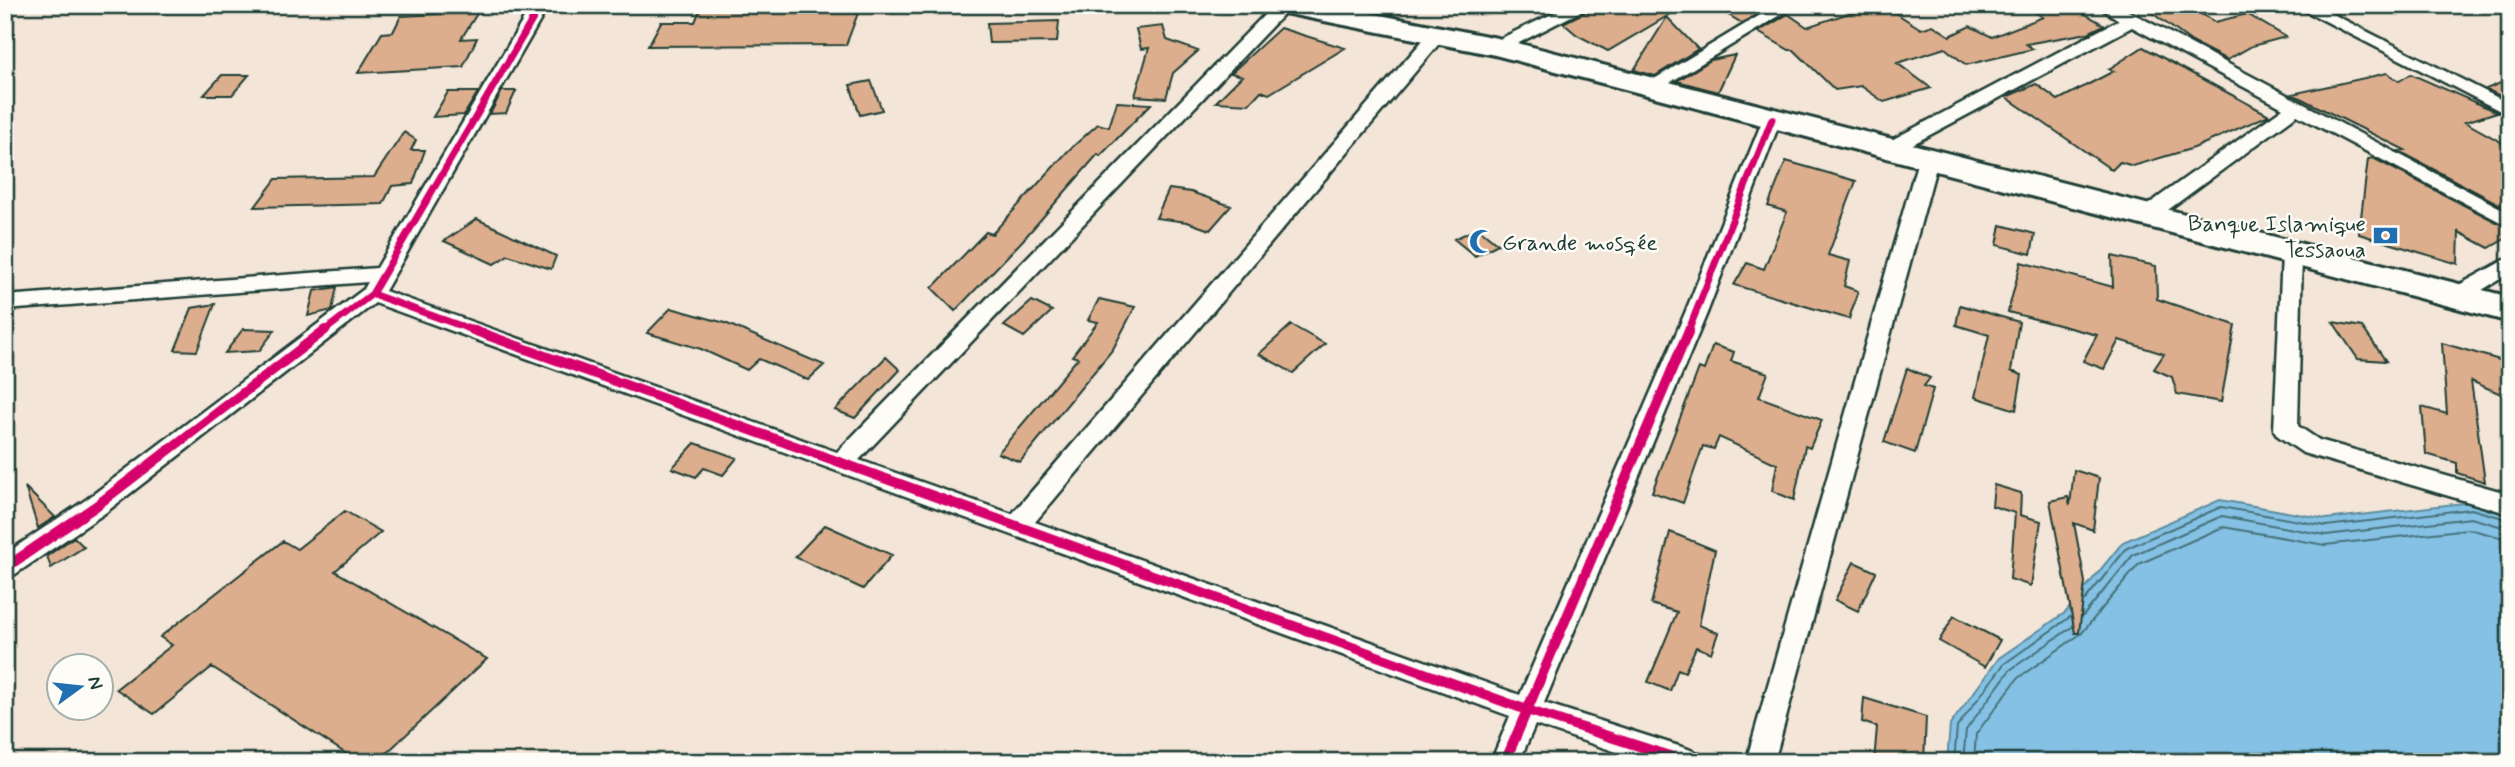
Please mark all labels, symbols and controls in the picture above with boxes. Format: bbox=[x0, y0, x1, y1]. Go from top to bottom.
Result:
place label: Banque Islamique Tessaoua bbox=[2188, 210, 2366, 266]
bank icon: Banque Islamique Tessaoua bbox=[2372, 222, 2400, 250]
mosque icon: Grande mosqée bbox=[1468, 228, 1496, 256]
place label: Grande mosqée bbox=[1502, 229, 1658, 259]
north arrow bbox=[46, 652, 116, 722]
text: N bbox=[81, 674, 109, 692]

